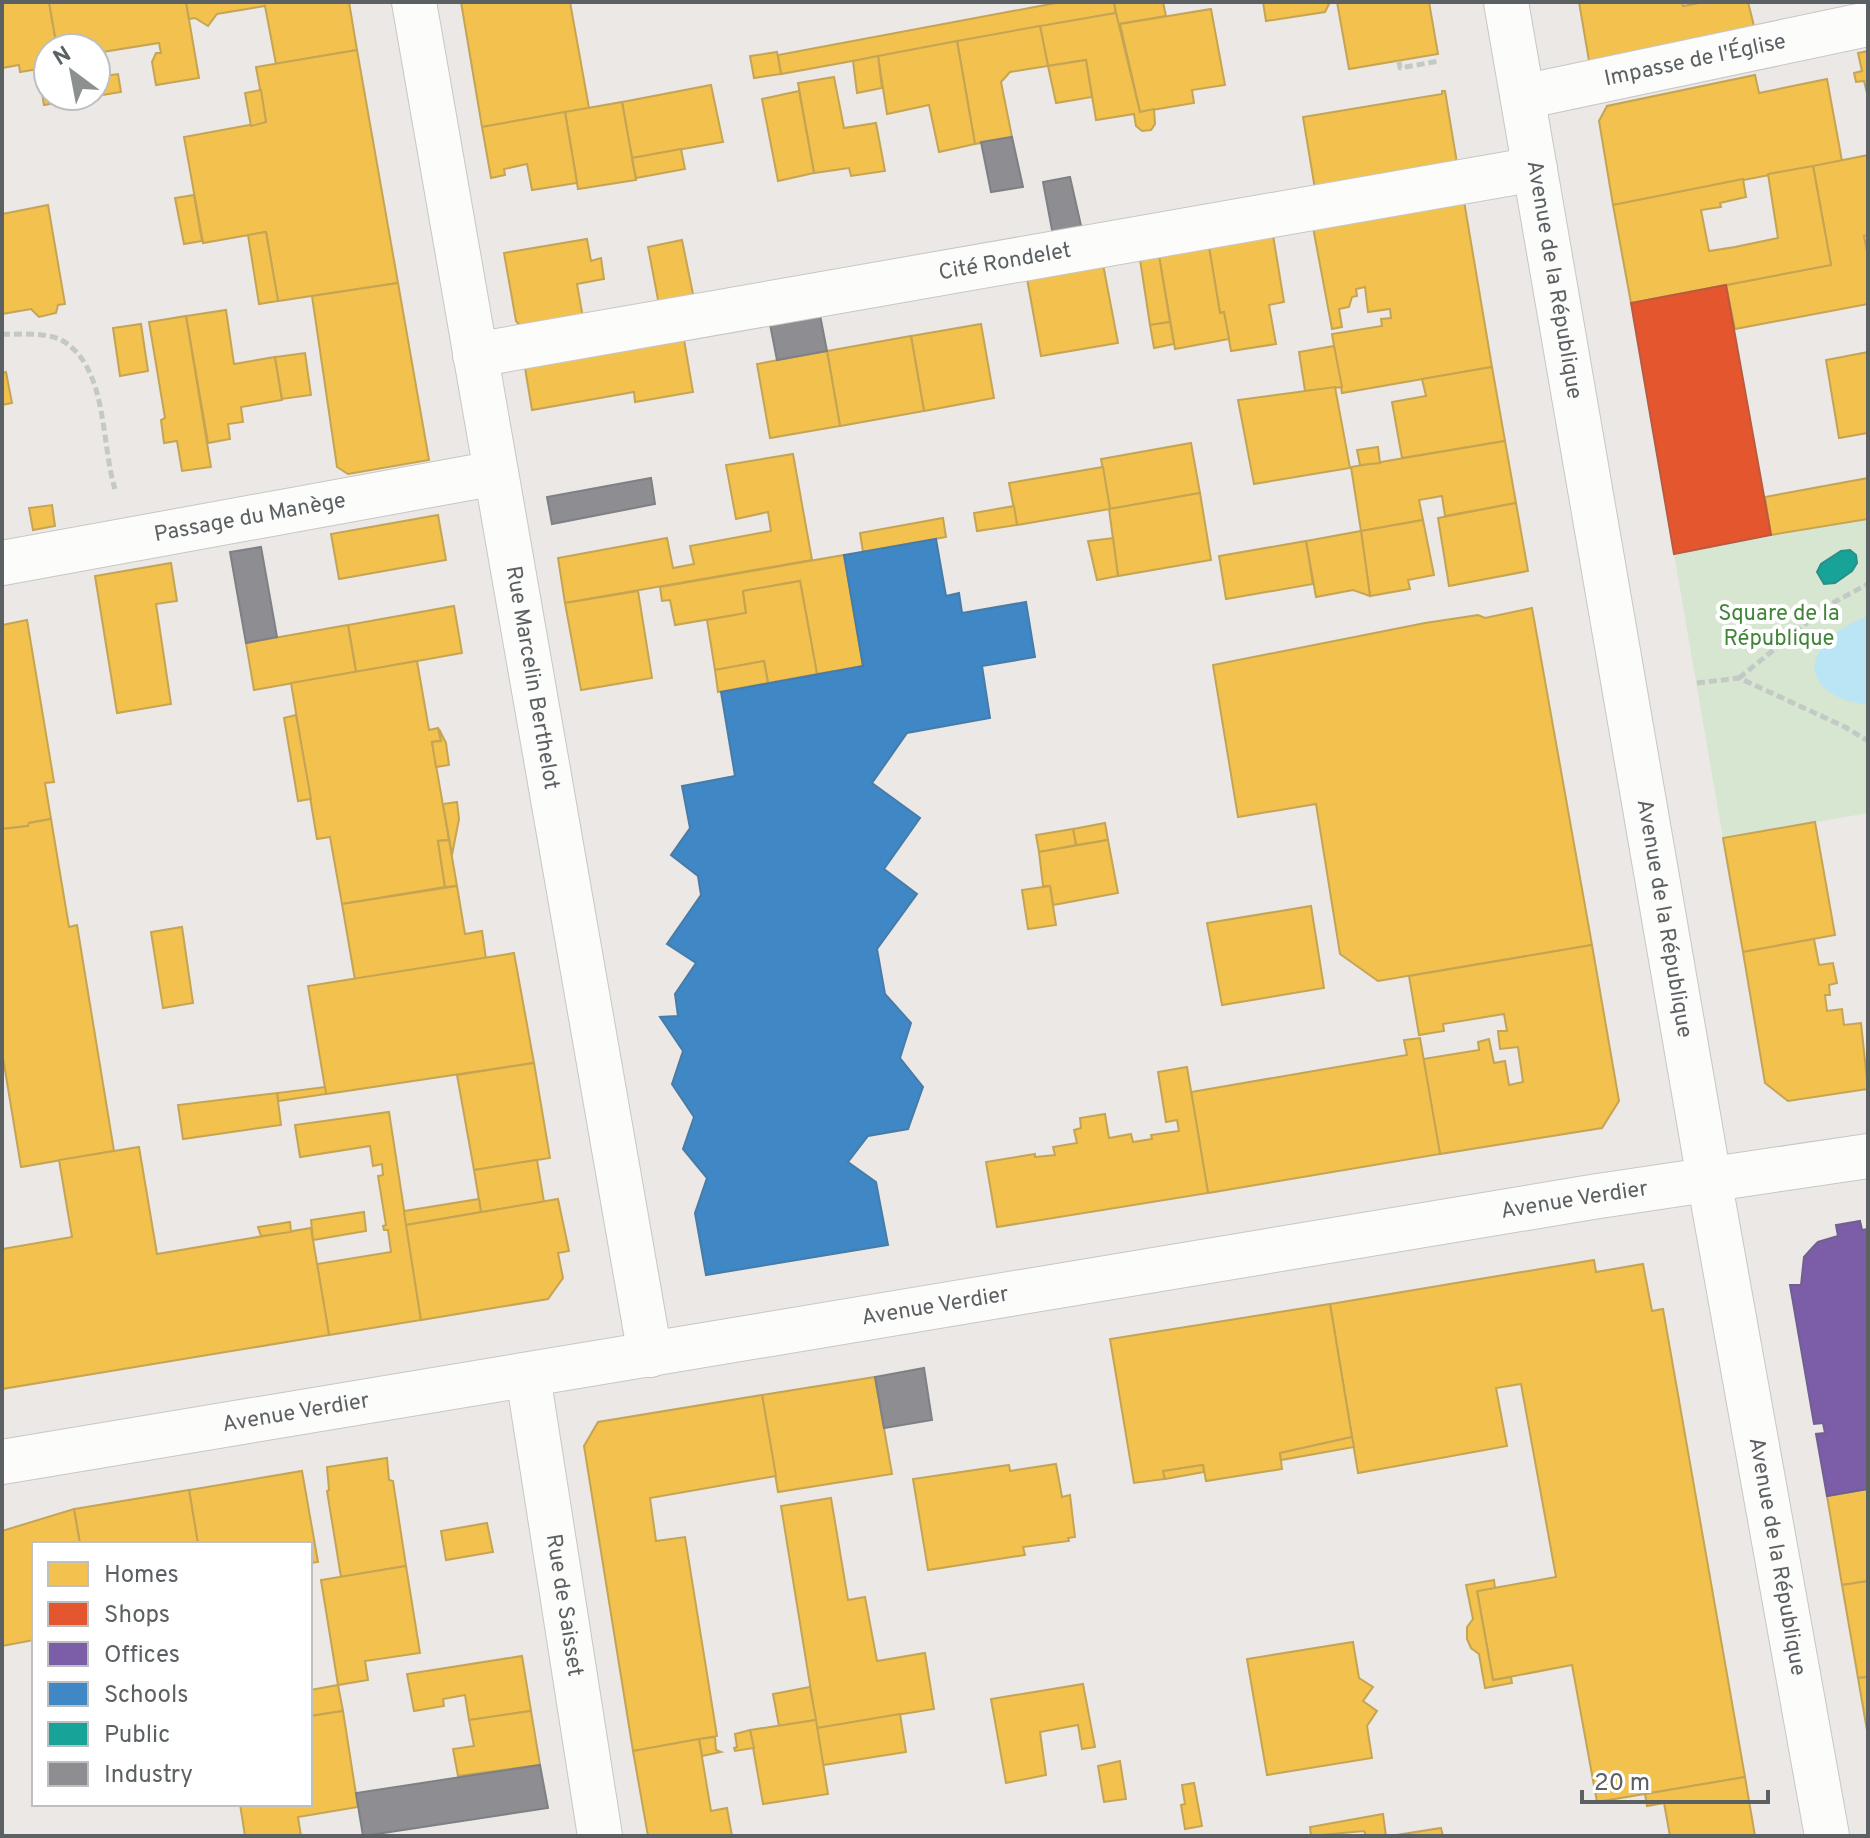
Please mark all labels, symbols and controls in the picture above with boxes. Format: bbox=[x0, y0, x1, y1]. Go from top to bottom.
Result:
street label: Impasse de l'Église bbox=[1602, 28, 1788, 93]
north arrow bbox=[32, 32, 112, 112]
text: N bbox=[49, 42, 77, 73]
street label: Avenue de la République bbox=[1520, 159, 1588, 401]
street label: Cité Rondelet bbox=[937, 237, 1073, 287]
street label: Passage du Manège bbox=[152, 487, 348, 549]
street label: Rue Marcelin Berthelot bbox=[499, 564, 565, 792]
park label: Square de la République bbox=[1718, 601, 1840, 653]
street label: Avenue de la République bbox=[1630, 797, 1698, 1040]
street label: Avenue Verdier bbox=[1499, 1175, 1650, 1225]
street label: Avenue Verdier bbox=[860, 1281, 1011, 1332]
street label: Avenue Verdier bbox=[220, 1387, 372, 1439]
street label: Avenue de la République bbox=[1742, 1435, 1811, 1678]
street label: Rue de Saisset bbox=[539, 1532, 588, 1678]
legend bbox=[32, 1542, 312, 1806]
text: Homes bbox=[104, 1561, 179, 1591]
text: Shops bbox=[104, 1601, 170, 1631]
text: Offices bbox=[104, 1641, 180, 1671]
text: Schools bbox=[104, 1681, 189, 1711]
text: Public bbox=[104, 1721, 170, 1751]
scale bar bbox=[1582, 1754, 1768, 1804]
text: Industry bbox=[104, 1761, 193, 1791]
text: 20 m bbox=[1594, 1769, 1650, 1799]

